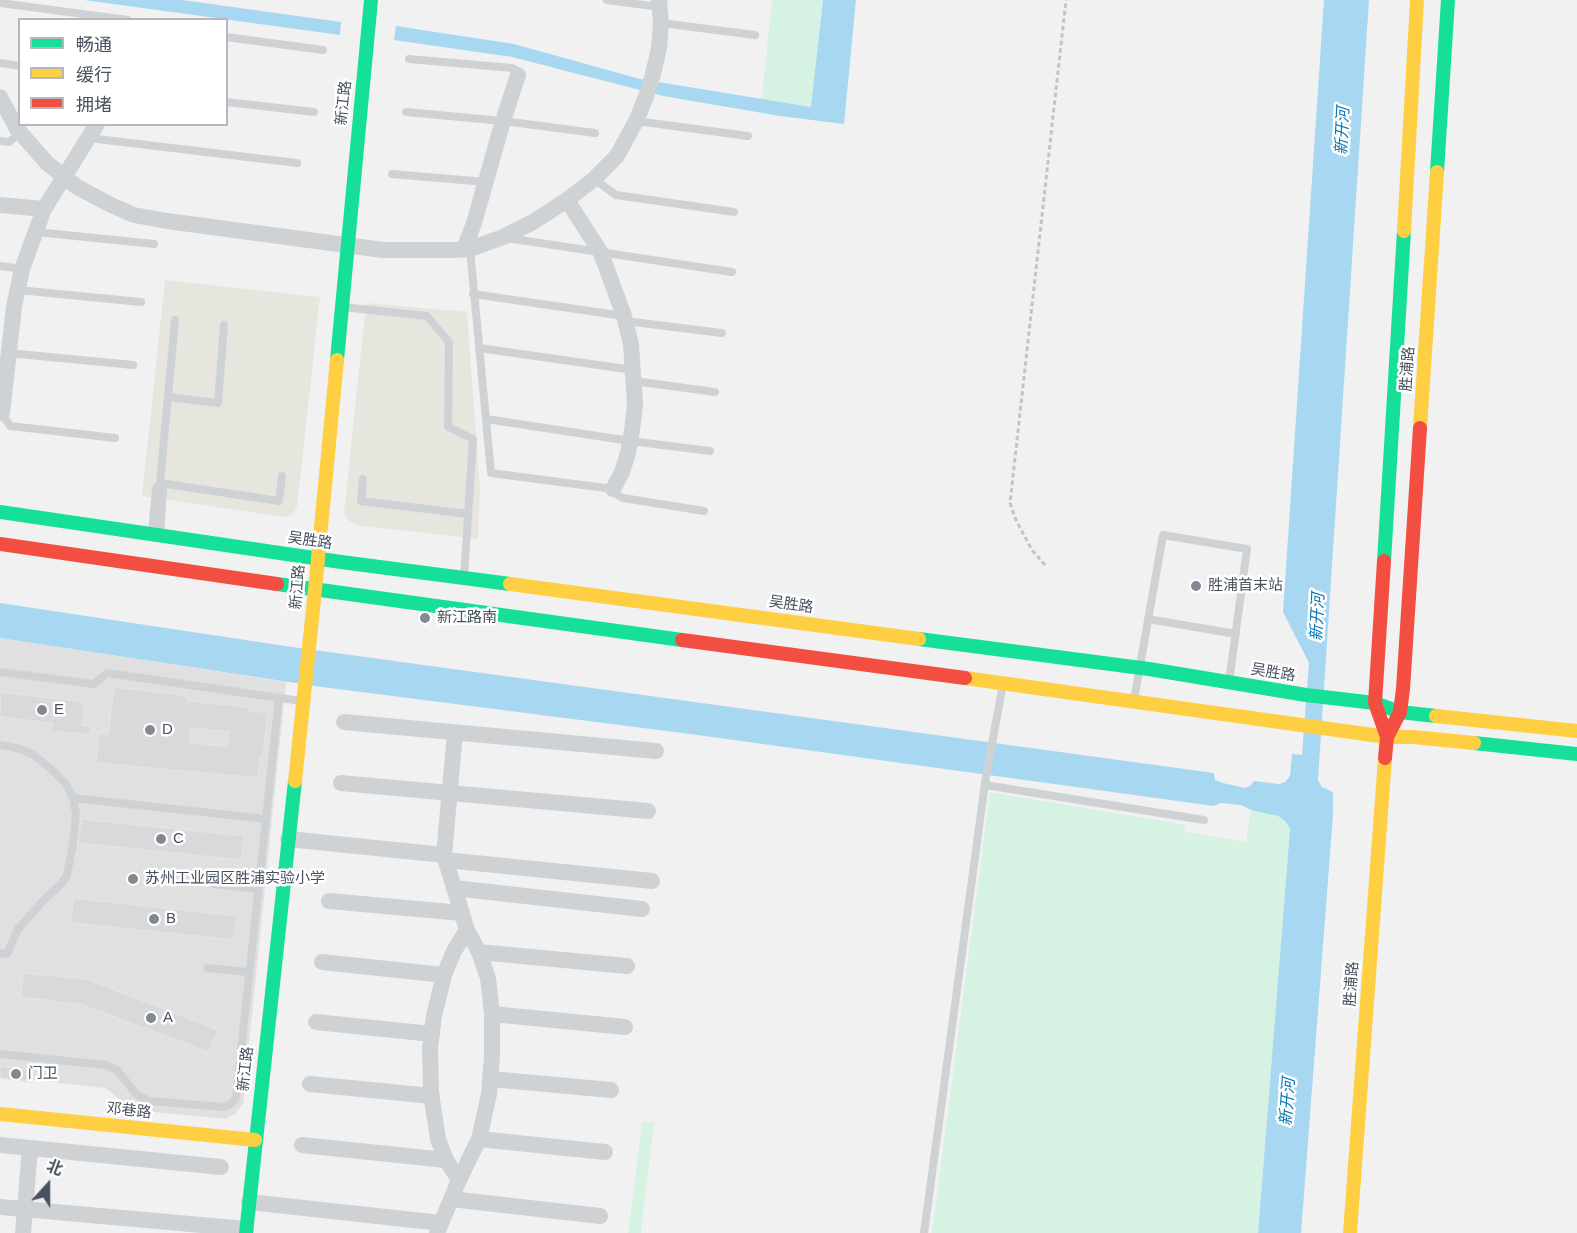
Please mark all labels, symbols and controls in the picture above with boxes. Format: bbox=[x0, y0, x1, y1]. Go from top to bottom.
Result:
legend bbox=[18, 18, 228, 126]
text: 畅通 bbox=[76, 35, 112, 55]
text: 缓行 bbox=[76, 65, 112, 85]
street label: 新江路 bbox=[333, 80, 355, 126]
text: 拥堵 bbox=[76, 95, 112, 115]
water label: 新开河 bbox=[1332, 107, 1354, 155]
street label: 胜浦路 bbox=[1397, 346, 1419, 392]
street label: 吴胜路 bbox=[286, 529, 334, 553]
street label: 新江路 bbox=[287, 564, 309, 610]
place label: 胜浦首末站 bbox=[1208, 577, 1283, 595]
marker: 胜浦首末站 bbox=[1189, 579, 1203, 593]
street label: 吴胜路 bbox=[767, 593, 815, 617]
water label: 新开河 bbox=[1307, 593, 1329, 641]
place label: 新江路南 bbox=[437, 609, 497, 627]
marker: 新江路南 bbox=[418, 611, 432, 625]
street label: 吴胜路 bbox=[1249, 661, 1297, 685]
place label: E bbox=[54, 701, 64, 719]
marker: E bbox=[35, 703, 49, 717]
place label: D bbox=[162, 721, 173, 739]
marker: D bbox=[143, 723, 157, 737]
place label: C bbox=[173, 830, 184, 848]
marker: C bbox=[154, 832, 168, 846]
place label: 苏州工业园区胜浦实验小学 bbox=[145, 870, 325, 888]
marker: 苏州工业园区胜浦实验小学 bbox=[126, 872, 140, 886]
place label: B bbox=[166, 910, 176, 928]
marker: B bbox=[147, 912, 161, 926]
street label: 胜浦路 bbox=[1341, 961, 1363, 1007]
place label: A bbox=[163, 1009, 173, 1027]
marker: A bbox=[144, 1011, 158, 1025]
street label: 新江路 bbox=[235, 1046, 257, 1092]
place label: 门卫 bbox=[28, 1065, 58, 1083]
marker: 门卫 bbox=[9, 1067, 23, 1081]
water label: 新开河 bbox=[1277, 1077, 1299, 1127]
street label: 邓巷路 bbox=[106, 1100, 152, 1122]
north arrow bbox=[18, 1155, 78, 1215]
text: 北 bbox=[44, 1157, 65, 1179]

